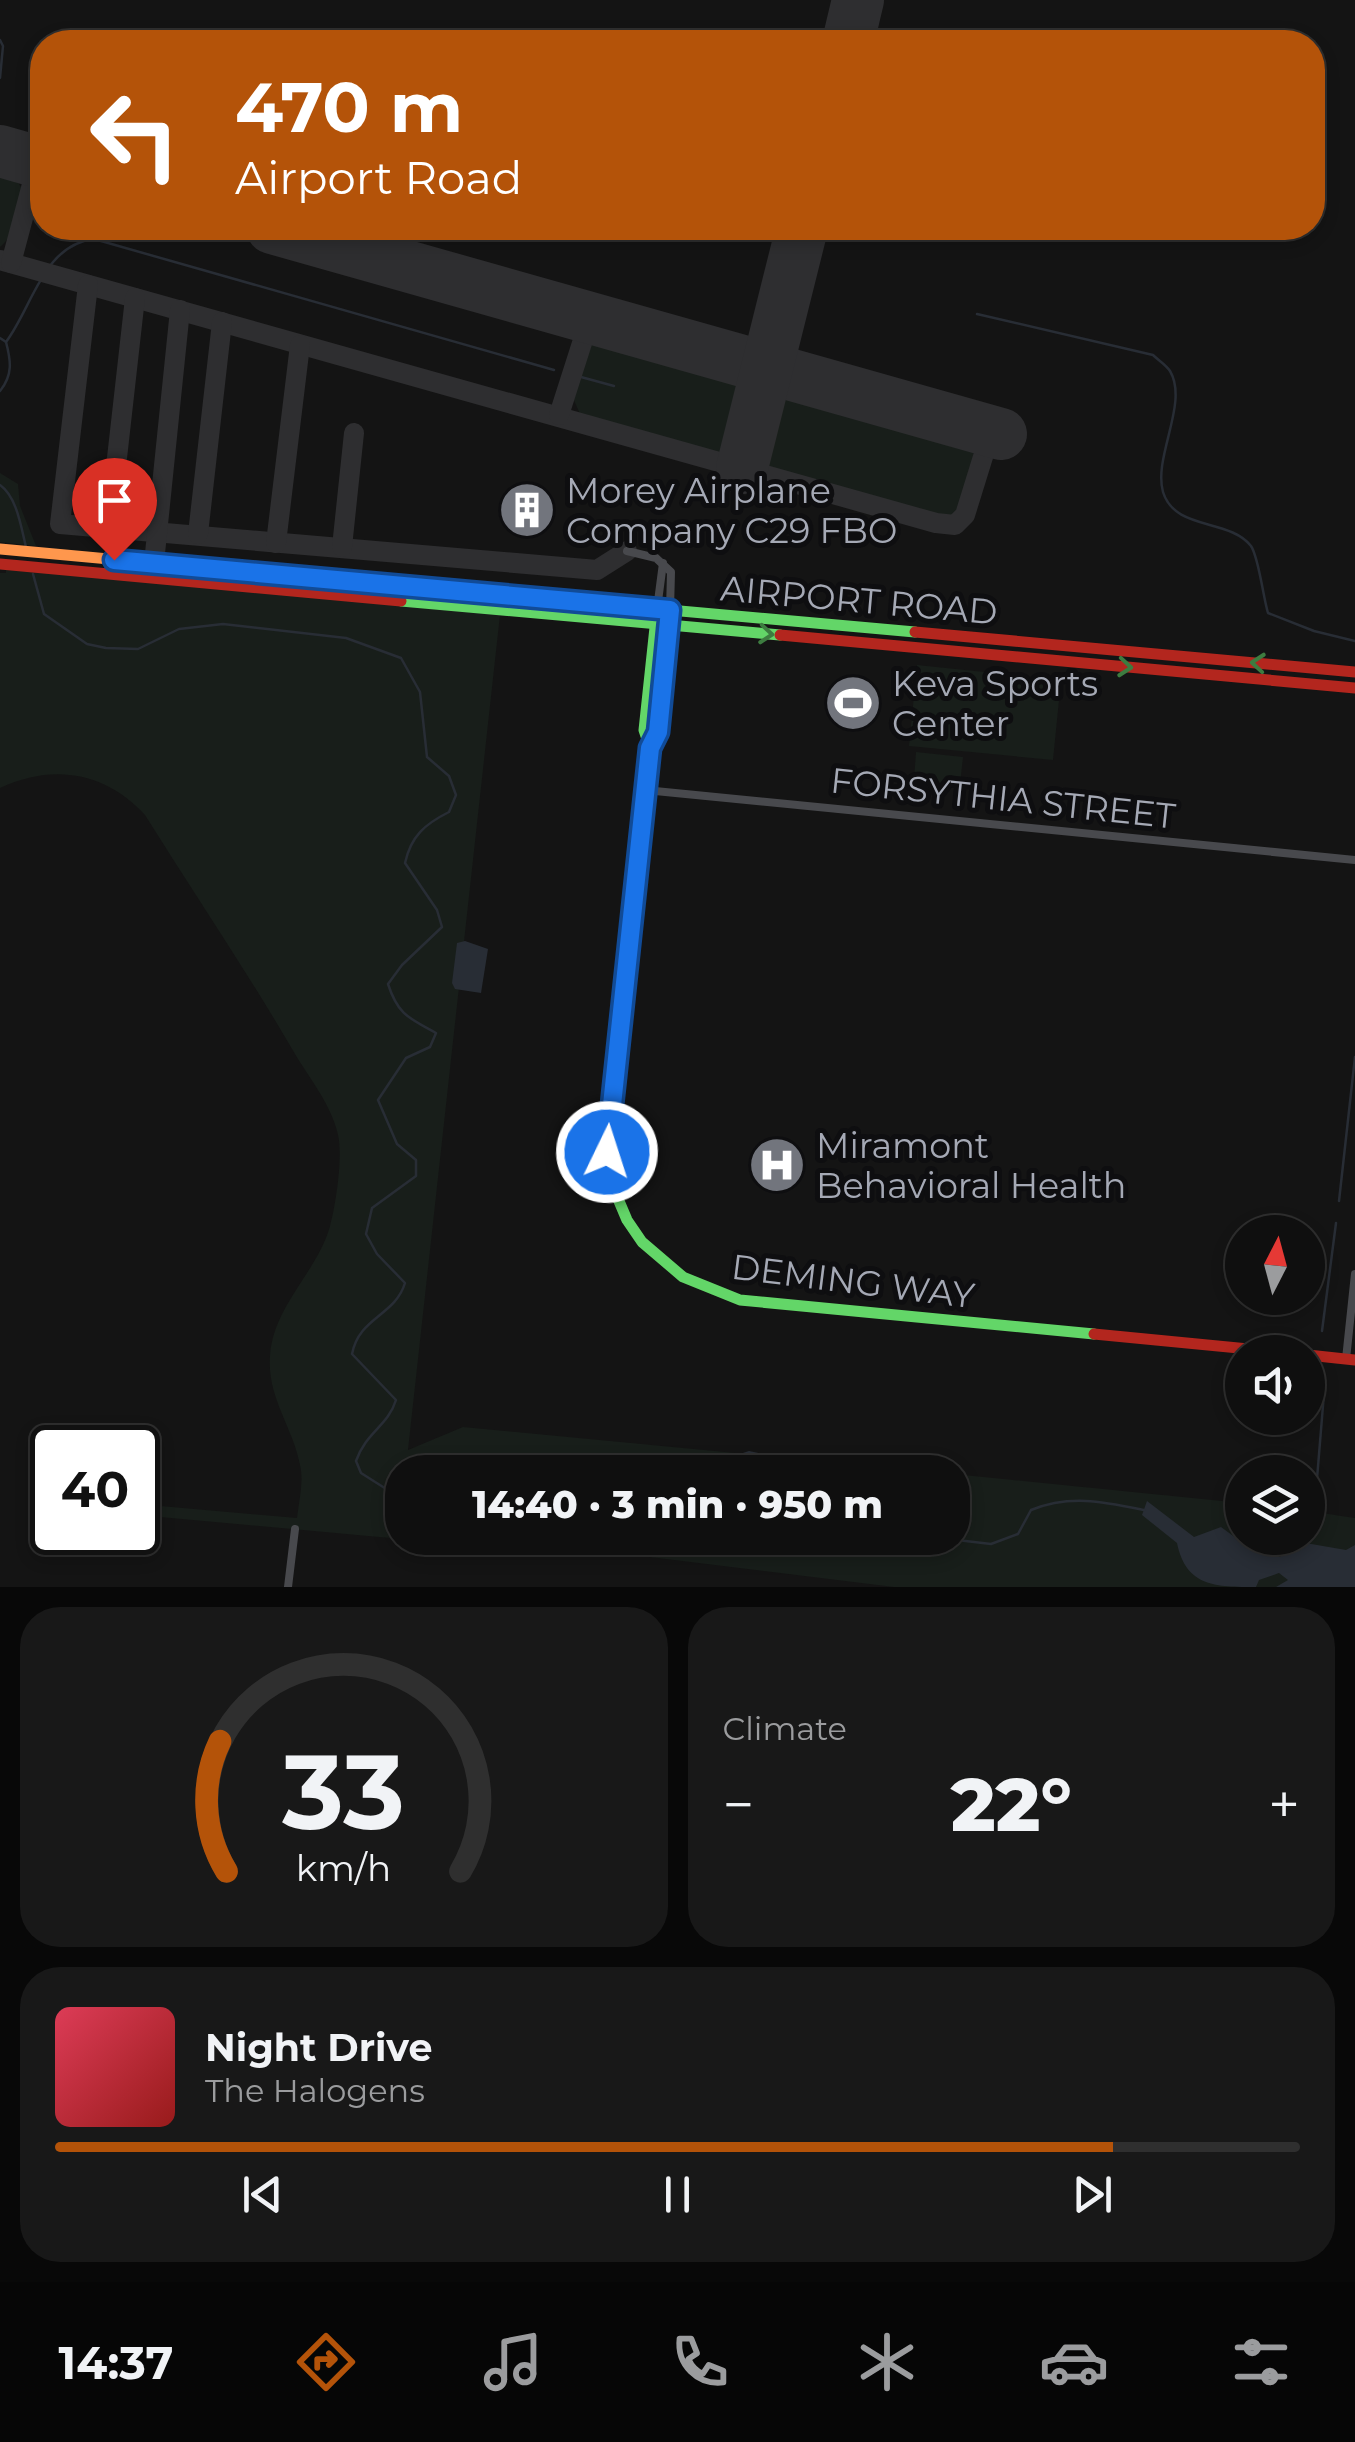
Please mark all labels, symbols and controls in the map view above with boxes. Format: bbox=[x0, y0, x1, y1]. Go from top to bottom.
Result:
text: 470 m bbox=[235, 64, 463, 150]
icon: left bbox=[70, 70, 200, 200]
text: Airport Road bbox=[235, 150, 522, 205]
pin bbox=[72, 458, 157, 561]
place label: Morey Airplane Company C29 FBO bbox=[566, 469, 897, 552]
icon: arrive bbox=[87, 473, 142, 528]
building icon: Morey Airplane Company C29 FBO bbox=[497, 480, 557, 540]
street label: AIRPORT ROAD bbox=[719, 566, 999, 634]
one-way arrow bbox=[758, 622, 774, 644]
one-way arrow bbox=[1249, 653, 1265, 675]
one-way arrow bbox=[1117, 655, 1133, 677]
place label: Keva Sports Center bbox=[892, 662, 1098, 745]
sports icon: Keva Sports Center bbox=[823, 673, 883, 733]
street label: FORSYTHIA STREET bbox=[828, 759, 1178, 837]
position arrow bbox=[555, 1100, 659, 1204]
place label: Miramont Behavioral Health bbox=[816, 1124, 1126, 1207]
hospital icon: Miramont Behavioral Health bbox=[747, 1135, 807, 1195]
north arrow bbox=[1225, 1215, 1325, 1315]
map controls bbox=[1225, 1215, 1325, 1555]
street label: DEMING WAY bbox=[729, 1245, 978, 1317]
button: sound bbox=[1225, 1335, 1325, 1435]
speed limit sign: 40 bbox=[30, 1425, 160, 1555]
button: layers bbox=[1225, 1455, 1325, 1555]
text: 14:40 · 3 min · 950 m bbox=[472, 1481, 883, 1528]
text: Climate bbox=[723, 1709, 847, 1748]
text: 33 bbox=[281, 1728, 405, 1855]
text: 22° bbox=[951, 1758, 1072, 1850]
text: − bbox=[723, 1771, 754, 1838]
text: + bbox=[1268, 1771, 1300, 1838]
text: km/h bbox=[296, 1846, 391, 1890]
text: Night Drive bbox=[205, 2024, 432, 2071]
text: The Halogens bbox=[205, 2071, 425, 2110]
icon: previous bbox=[235, 2167, 290, 2222]
icon: pause bbox=[650, 2167, 705, 2222]
icon: next bbox=[1065, 2167, 1120, 2222]
icon: directions bbox=[291, 2327, 361, 2397]
icon: music bbox=[478, 2327, 548, 2397]
icon: phone bbox=[665, 2327, 735, 2397]
icon: climate bbox=[852, 2327, 922, 2397]
icon: car bbox=[1039, 2327, 1109, 2397]
icon: filters bbox=[1226, 2327, 1296, 2397]
text: 14:37 bbox=[59, 2335, 174, 2390]

